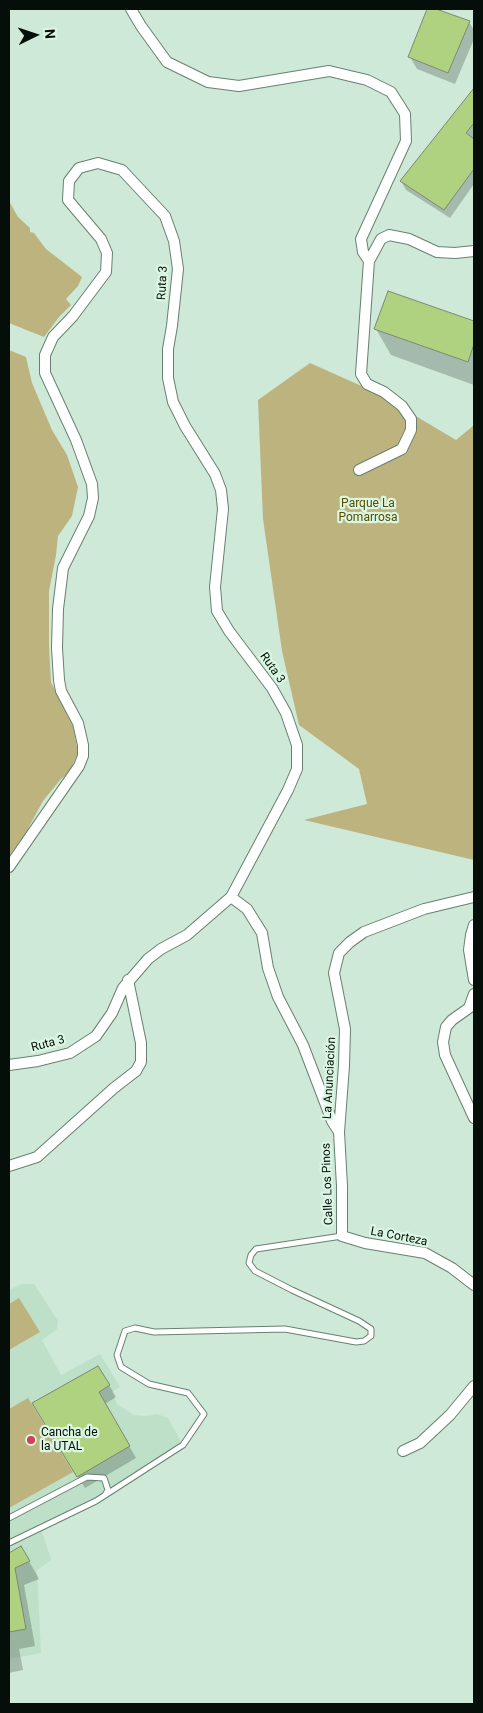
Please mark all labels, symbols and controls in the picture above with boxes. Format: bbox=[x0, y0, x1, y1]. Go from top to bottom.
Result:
north arrow bbox=[10, 10, 60, 60]
text: N bbox=[42, 28, 58, 39]
street label: Ruta 3 bbox=[155, 266, 171, 300]
park label: Parque La Pomarrosa bbox=[339, 497, 397, 525]
street label: Ruta 3 bbox=[256, 650, 288, 686]
street label: Ruta 3 bbox=[30, 1033, 66, 1055]
street label: La Anunciación bbox=[321, 1037, 339, 1119]
street label: Calle Los Pinos bbox=[319, 1143, 337, 1225]
street label: La Corteza bbox=[369, 1224, 429, 1250]
place label: Cancha de la UTAL bbox=[41, 1426, 97, 1454]
marker: Cancha de la UTAL bbox=[25, 1434, 37, 1446]

